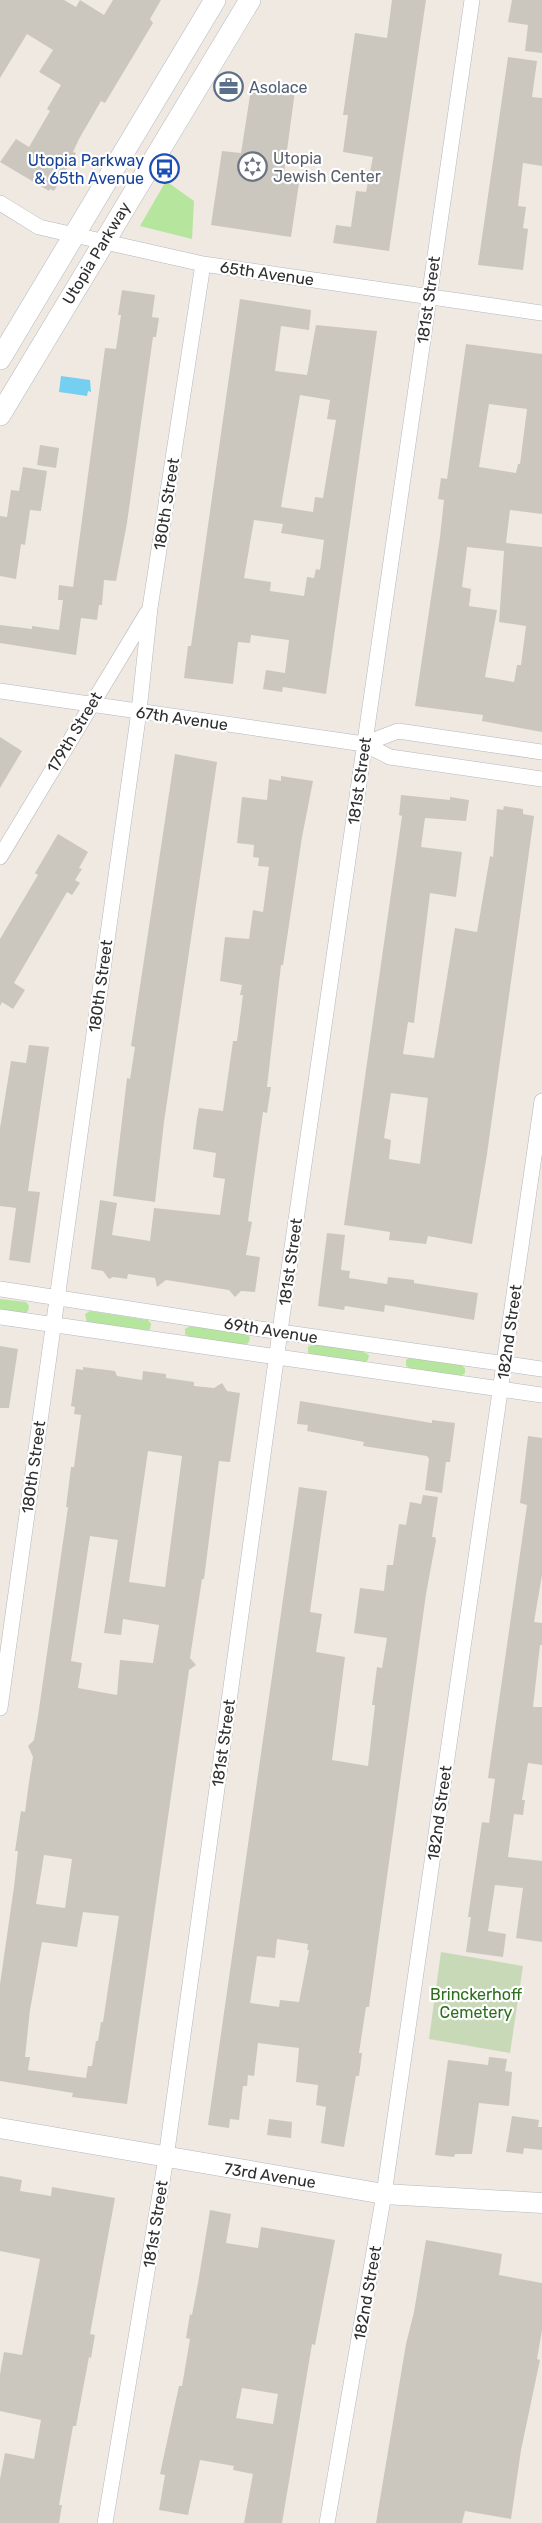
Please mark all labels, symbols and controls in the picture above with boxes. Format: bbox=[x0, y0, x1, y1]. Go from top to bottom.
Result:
office icon: Asolace bbox=[212, 71, 244, 103]
place label: Asolace bbox=[249, 78, 308, 97]
place label: Utopia Jewish Center bbox=[273, 149, 381, 186]
place label: Utopia Parkway & 65th Avenue bbox=[28, 151, 144, 188]
synagogue icon: Utopia Jewish Center bbox=[236, 151, 268, 183]
bus stop icon: Utopia Parkway & 65th Avenue bbox=[149, 153, 181, 185]
street label: Utopia Parkway bbox=[58, 198, 135, 308]
street label: 181st Street bbox=[413, 255, 444, 345]
street label: 65th Avenue bbox=[219, 257, 315, 289]
street label: 180th Street bbox=[150, 456, 183, 552]
street label: 179th Street bbox=[43, 688, 106, 776]
street label: 67th Avenue bbox=[135, 703, 229, 734]
street label: 181st Street bbox=[344, 736, 375, 826]
street label: 180th Street bbox=[85, 939, 116, 1034]
street label: 181st Street bbox=[275, 1217, 306, 1307]
street label: 182nd Street bbox=[493, 1283, 526, 1381]
street label: 69th Avenue bbox=[223, 1314, 319, 1347]
street label: 180th Street bbox=[18, 1420, 49, 1515]
street label: 181st Street bbox=[208, 1698, 239, 1788]
street label: 182nd Street bbox=[423, 1764, 456, 1862]
park label: Brinckerhoff Cemetery bbox=[430, 1985, 522, 2022]
street label: 73rd Avenue bbox=[223, 2159, 317, 2192]
street label: 181st Street bbox=[139, 2179, 172, 2269]
street label: 182nd Street bbox=[350, 2244, 385, 2342]

